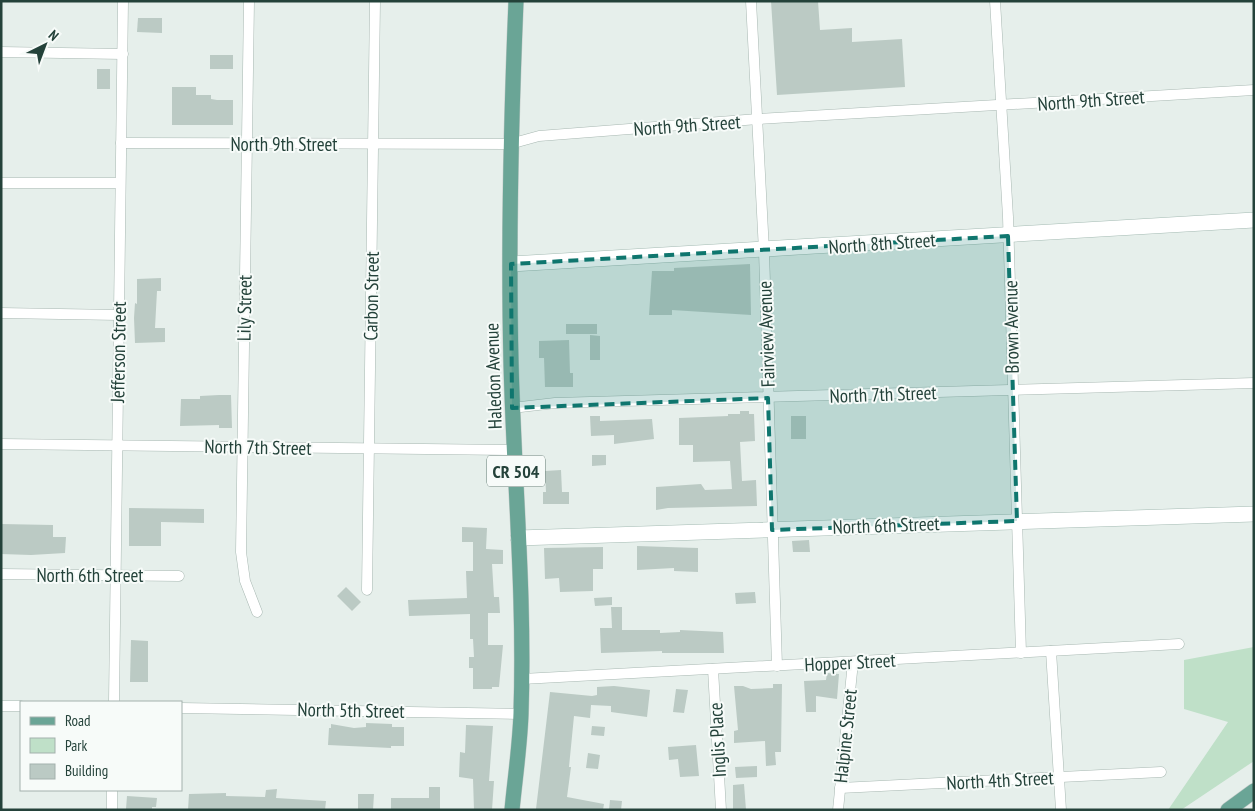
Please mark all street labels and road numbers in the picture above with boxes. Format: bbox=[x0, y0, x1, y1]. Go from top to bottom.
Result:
street label: North 9th Street bbox=[1037, 84, 1146, 116]
street label: North 9th Street bbox=[633, 109, 742, 141]
street label: North 9th Street bbox=[230, 132, 338, 156]
street label: North 8th Street bbox=[828, 227, 937, 259]
street label: Carbon Street bbox=[358, 250, 384, 341]
street label: Lily Street bbox=[231, 274, 257, 341]
street label: Fairview Avenue bbox=[752, 280, 780, 388]
street label: Brown Avenue bbox=[998, 280, 1024, 374]
street label: Jefferson Street bbox=[105, 300, 131, 404]
street label: Haledon Avenue bbox=[479, 322, 507, 430]
street label: North 7th Street bbox=[829, 380, 938, 408]
street label: North 7th Street bbox=[204, 434, 312, 460]
road number: CR 504 bbox=[487, 456, 545, 486]
street label: North 6th Street bbox=[832, 511, 941, 539]
street label: North 6th Street bbox=[36, 563, 144, 587]
street label: Hopper Street bbox=[804, 648, 897, 676]
street label: Halpine Street bbox=[828, 687, 862, 784]
street label: North 5th Street bbox=[297, 697, 406, 723]
street label: Inglis Place bbox=[703, 702, 731, 778]
street label: North 4th Street bbox=[946, 765, 1055, 795]

